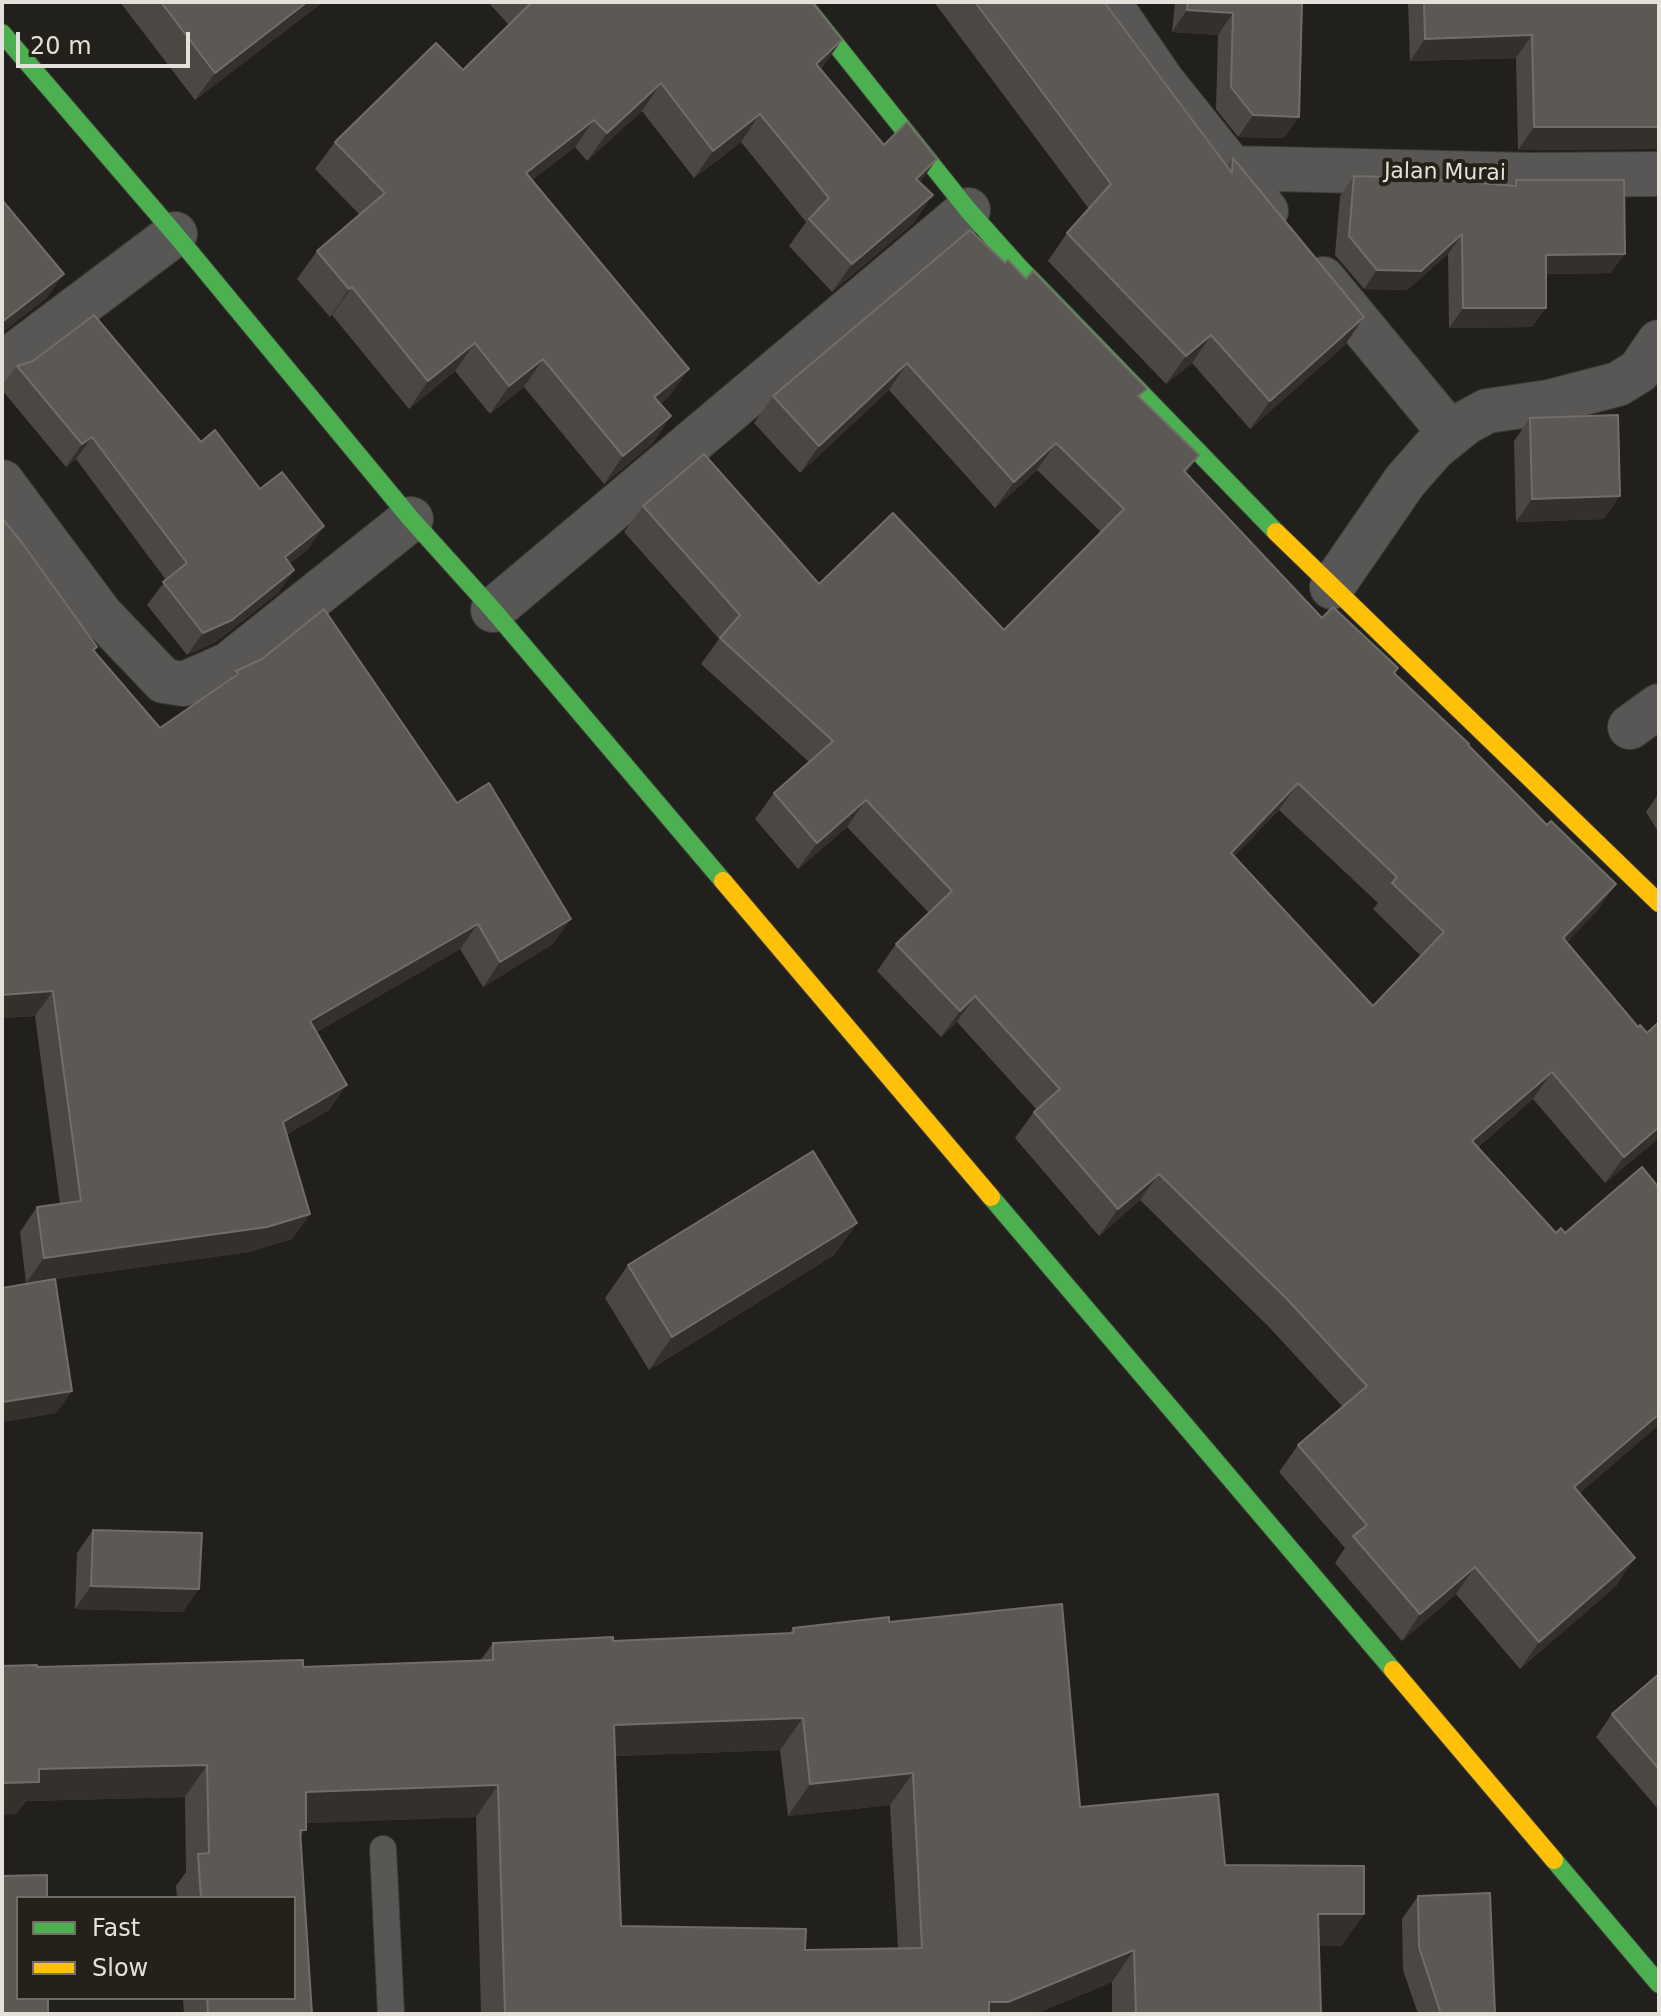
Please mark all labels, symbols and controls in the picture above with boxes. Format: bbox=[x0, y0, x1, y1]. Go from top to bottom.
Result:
scale bar bbox=[20, 16, 194, 66]
text: 20 m bbox=[30, 32, 92, 60]
street label: Jalan Murai bbox=[1384, 159, 1506, 187]
legend bbox=[16, 1896, 296, 2000]
text: Fast bbox=[92, 1914, 140, 1942]
text: Slow bbox=[92, 1954, 148, 1982]

